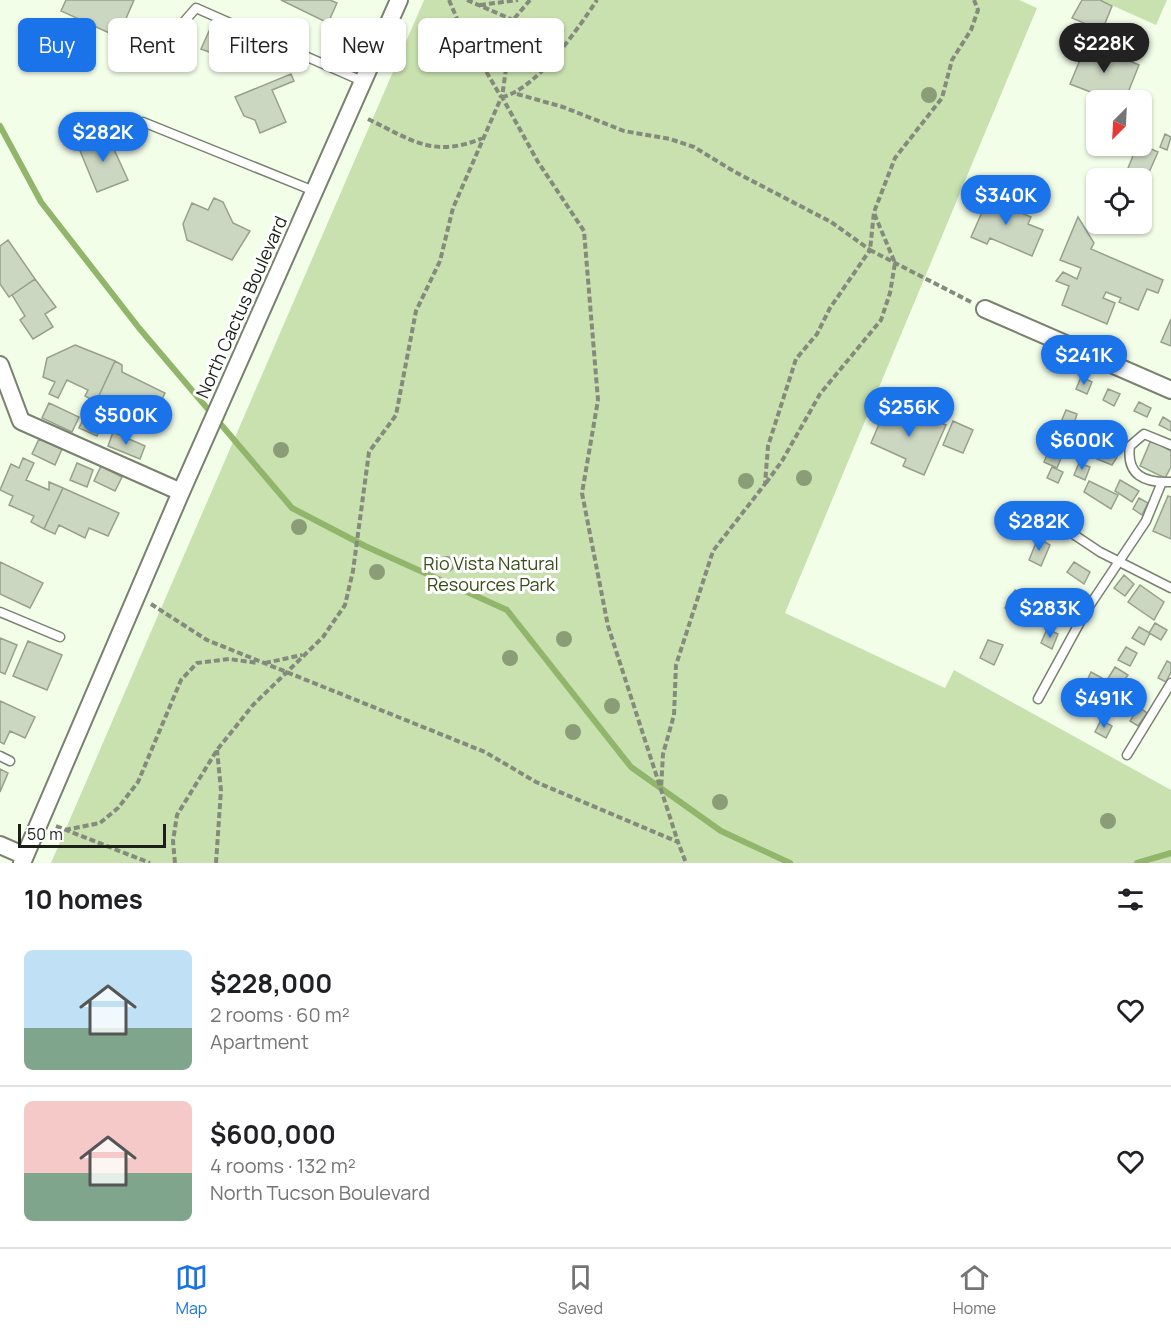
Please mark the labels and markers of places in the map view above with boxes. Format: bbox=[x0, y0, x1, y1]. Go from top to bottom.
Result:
pin: $228K bbox=[1062, 23, 1146, 74]
pin: $282K bbox=[61, 112, 145, 163]
pin: $340K bbox=[964, 175, 1048, 226]
pin: $241K bbox=[1042, 335, 1126, 386]
pin: $256K bbox=[867, 387, 951, 438]
pin: $500K bbox=[84, 395, 168, 446]
pin: $600K bbox=[1040, 420, 1124, 471]
pin: $282K bbox=[997, 501, 1081, 552]
pin: $283K bbox=[1008, 588, 1092, 639]
pin: $491K bbox=[1062, 678, 1146, 729]

